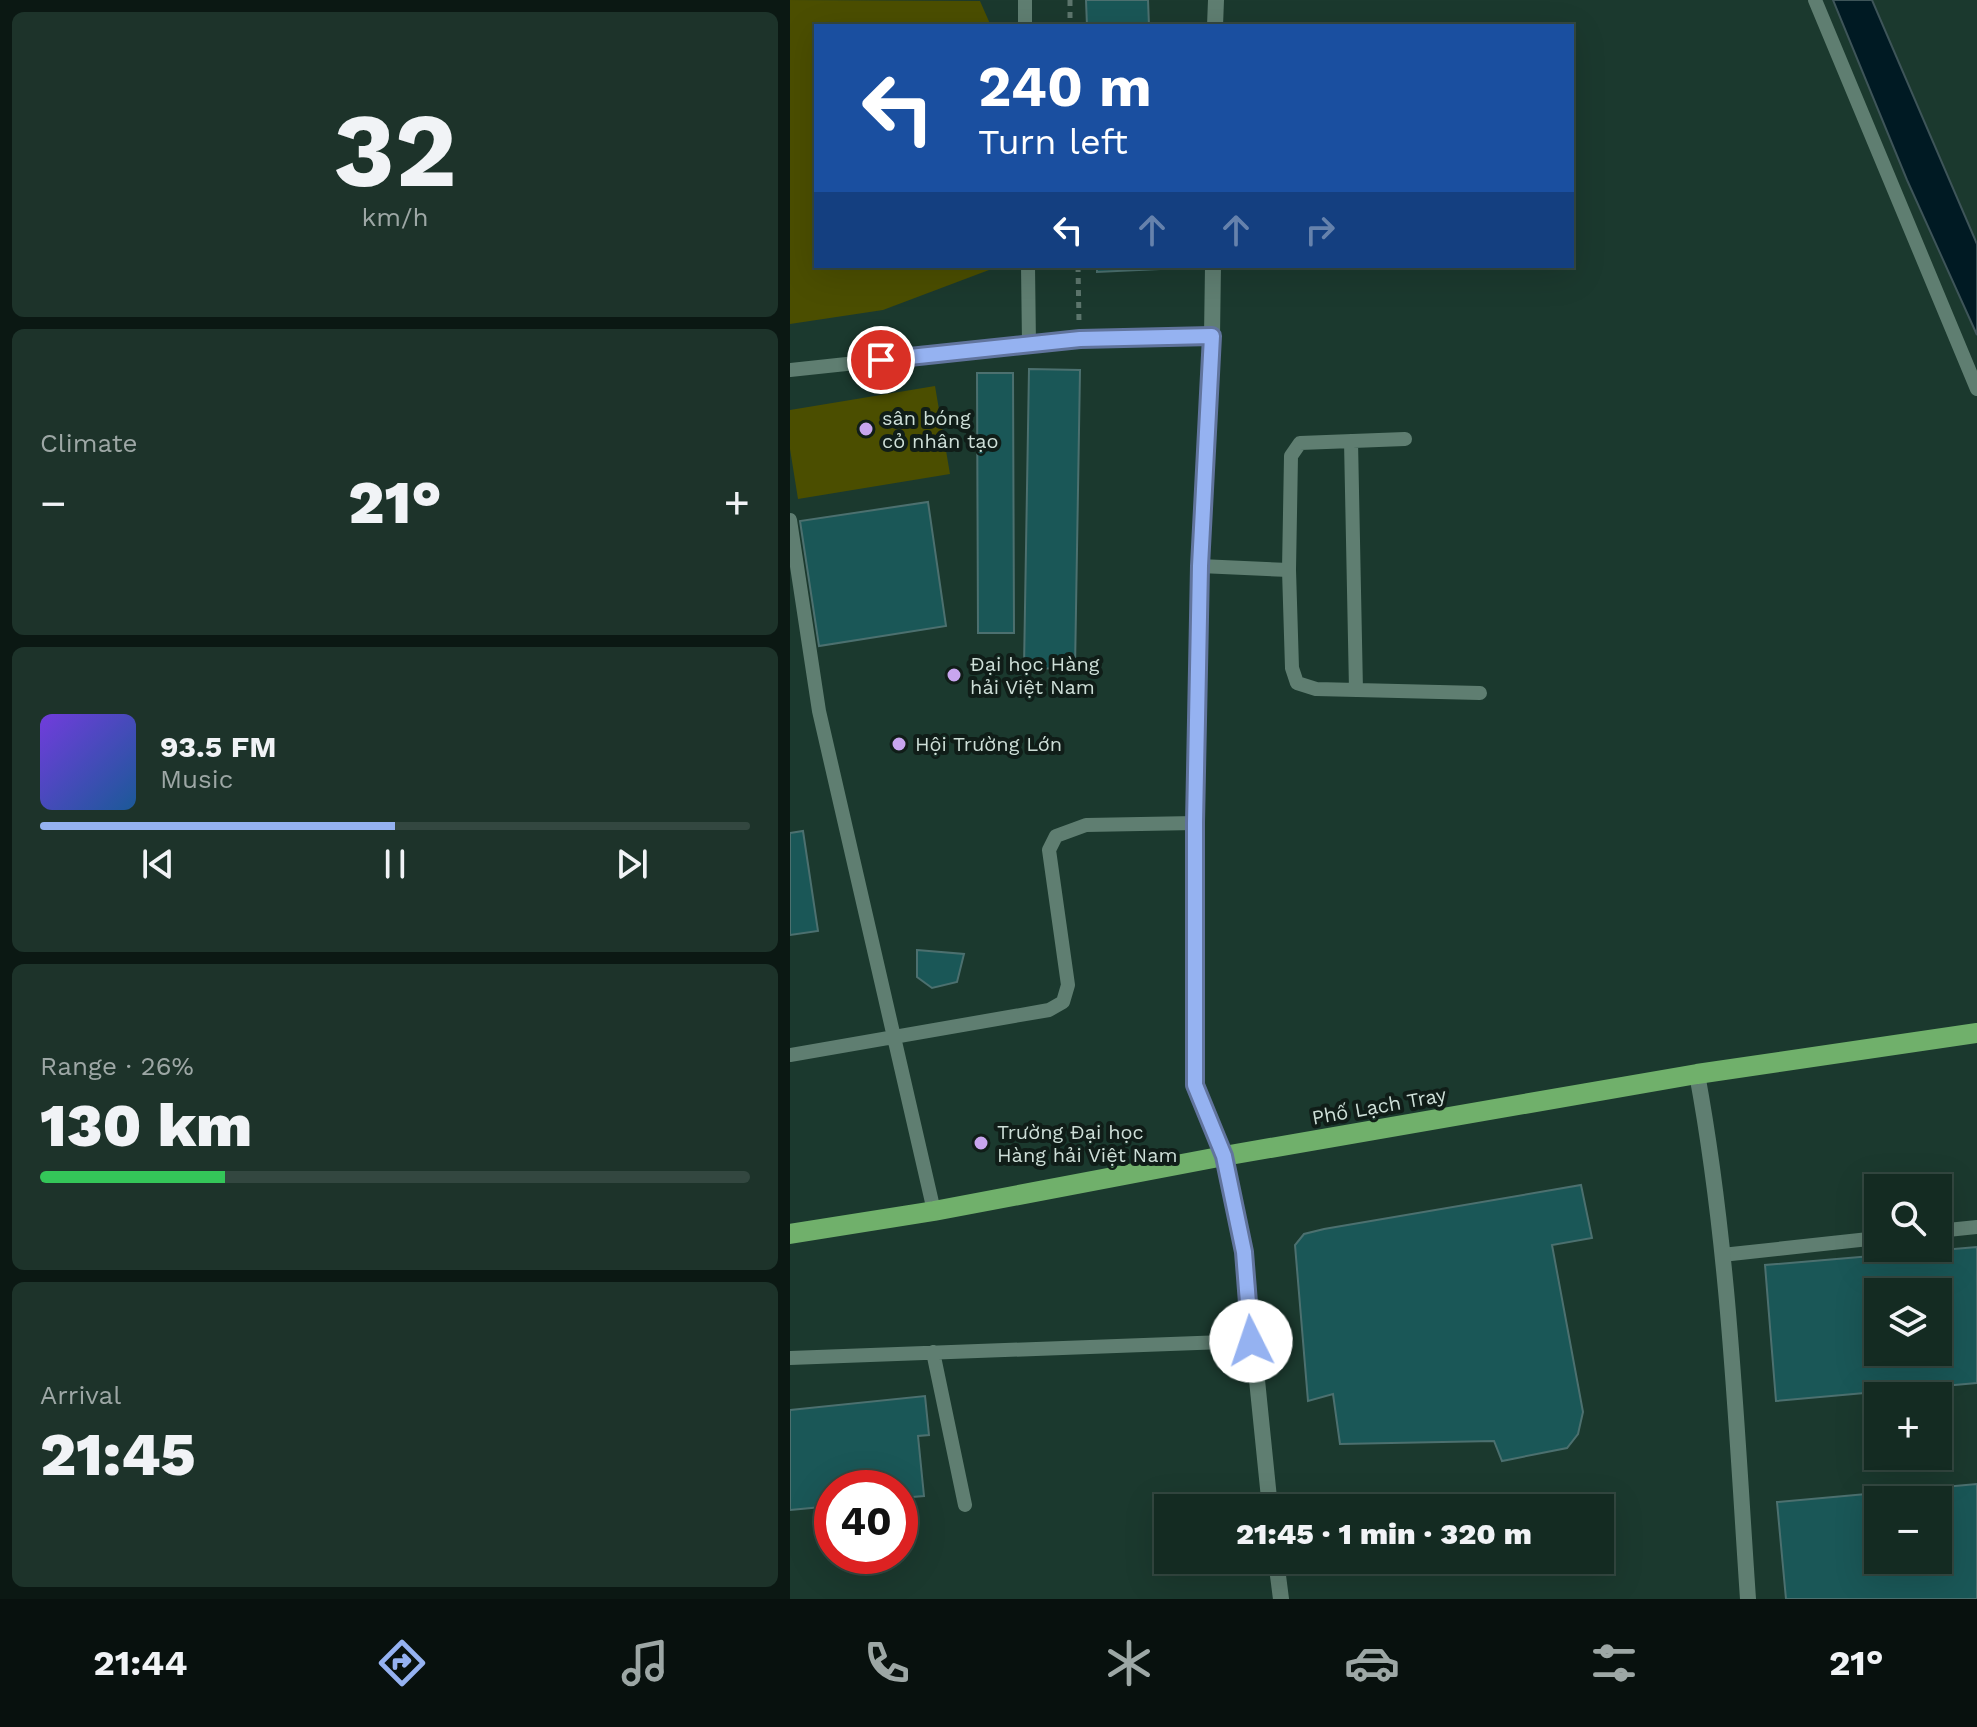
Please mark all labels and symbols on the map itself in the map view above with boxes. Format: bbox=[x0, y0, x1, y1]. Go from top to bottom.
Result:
pin bbox=[847, 326, 915, 394]
place label: sân bóng cỏ nhân tạo bbox=[882, 406, 999, 453]
marker: sân bóng cỏ nhân tạo bbox=[857, 420, 875, 438]
place label: Đại học Hàng hải Việt Nam bbox=[970, 652, 1100, 699]
marker: Đại học Hàng hải Việt Nam bbox=[945, 666, 963, 684]
place label: Hội Trường Lớn bbox=[915, 732, 1062, 756]
marker: Hội Trường Lớn bbox=[890, 735, 908, 753]
street label: Phố Lạch Tray bbox=[1310, 1082, 1449, 1130]
place label: Trường Đại học Hàng hải Việt Nam bbox=[997, 1120, 1178, 1167]
marker: Trường Đại học Hàng hải Việt Nam bbox=[972, 1134, 990, 1152]
position arrow bbox=[1209, 1299, 1293, 1383]
speed limit sign: 40 bbox=[814, 1470, 918, 1574]

